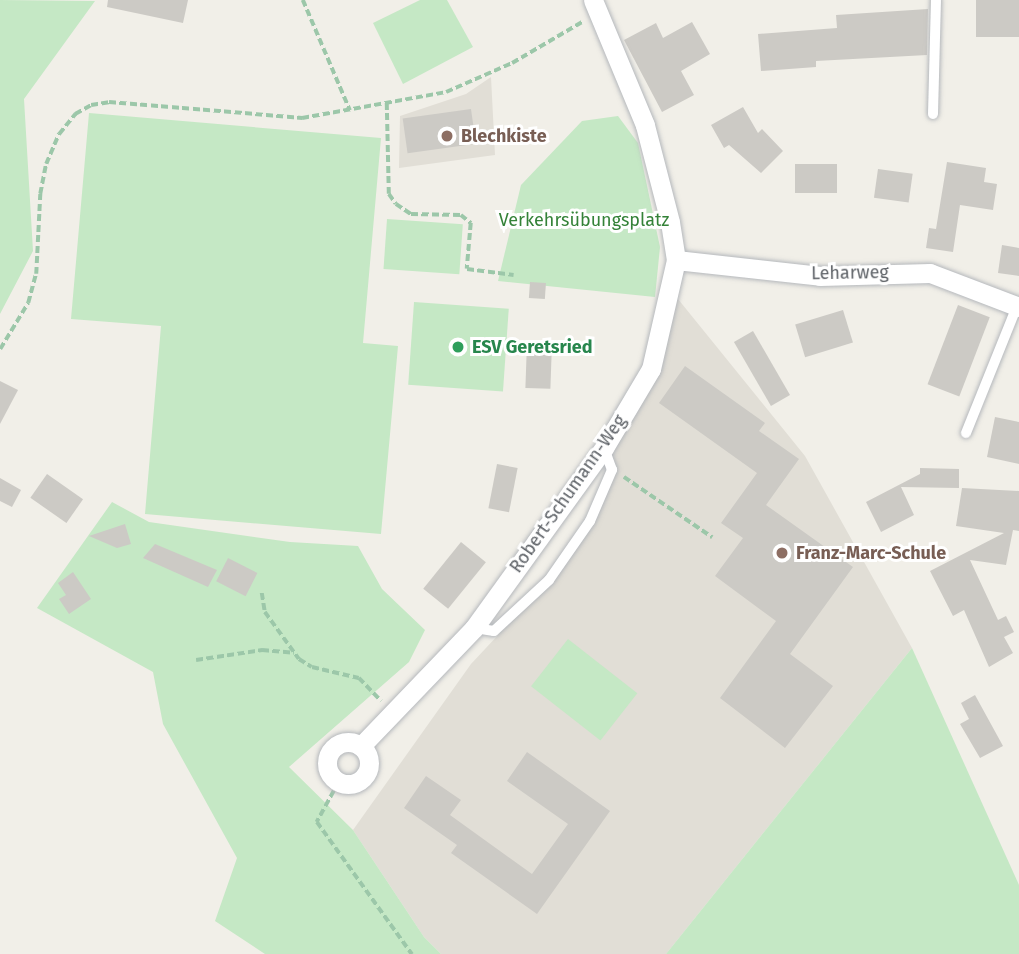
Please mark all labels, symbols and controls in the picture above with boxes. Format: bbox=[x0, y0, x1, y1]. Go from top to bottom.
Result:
place label: Blechkiste bbox=[461, 125, 547, 147]
marker: Blechkiste bbox=[439, 128, 455, 144]
park label: Verkehrsübungsplatz bbox=[499, 209, 669, 231]
street label: Leharweg bbox=[811, 262, 889, 284]
place label: ESV Geretsried bbox=[472, 336, 593, 358]
marker: ESV Geretsried bbox=[450, 339, 466, 355]
street label: Robert-Schumann-Weg bbox=[505, 411, 631, 577]
place label: Franz-Marc-Schule bbox=[796, 542, 946, 564]
marker: Franz-Marc-Schule bbox=[774, 545, 790, 561]

